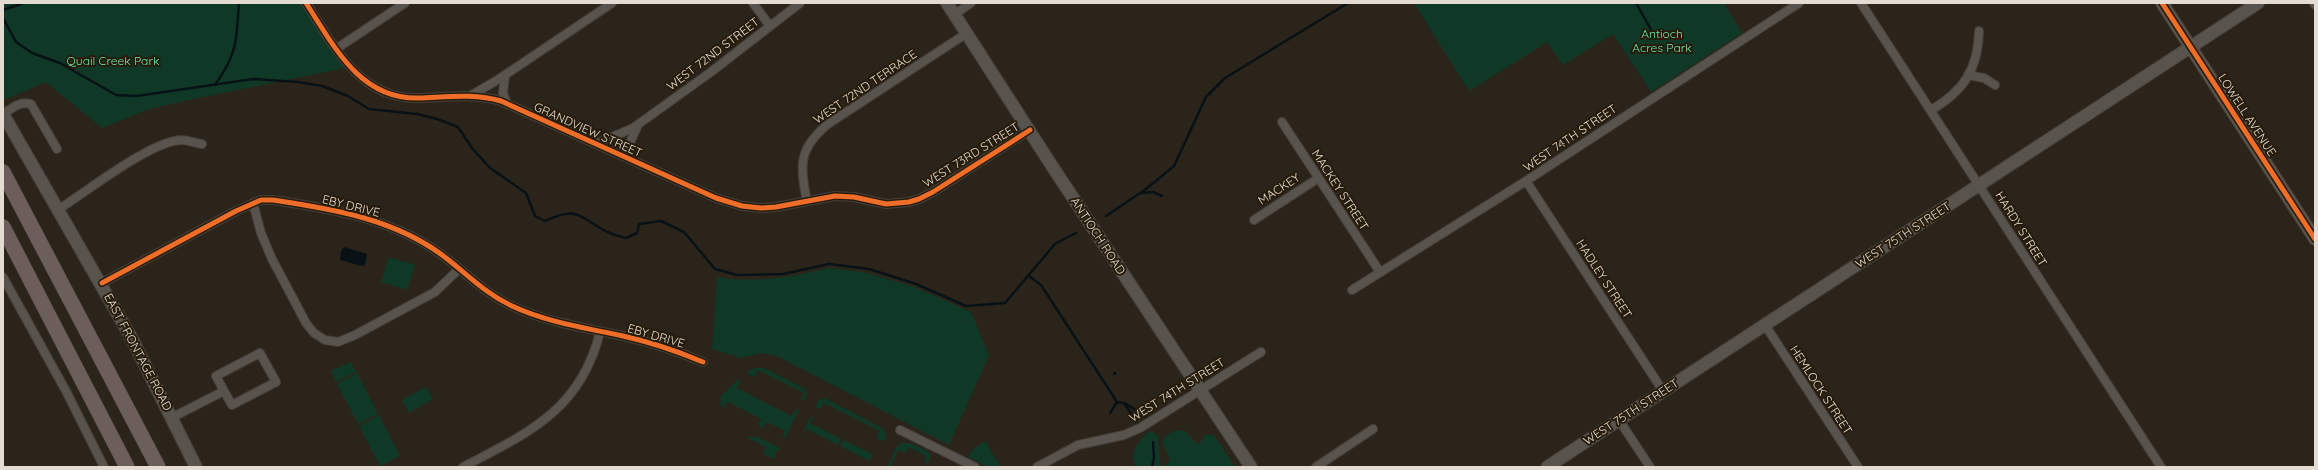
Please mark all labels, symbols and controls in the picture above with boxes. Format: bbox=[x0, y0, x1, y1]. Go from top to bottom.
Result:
street label: WEST 72ND STREET bbox=[663, 14, 762, 93]
park label: Antioch Acres Park bbox=[1632, 26, 1692, 55]
street label: WEST 72ND TERRACE bbox=[810, 46, 919, 127]
park label: Quail Creek Park bbox=[67, 53, 159, 68]
street label: LOWELL AVENUE bbox=[2215, 71, 2280, 159]
street label: GRANDVIEW STREET bbox=[532, 99, 645, 160]
street label: WEST 74TH STREET bbox=[1520, 101, 1619, 174]
street label: WEST 73RD STREET bbox=[920, 119, 1022, 190]
street label: MACKEY STREET bbox=[1309, 147, 1372, 233]
street label: MACKEY bbox=[1255, 169, 1303, 208]
street label: HARDY STREET bbox=[1992, 188, 2050, 269]
street label: EBY DRIVE bbox=[321, 191, 382, 220]
street label: ANTIOCH ROAD bbox=[1068, 194, 1129, 278]
street label: WEST 75TH STREET bbox=[1852, 198, 1953, 271]
street label: HADLEY STREET bbox=[1573, 236, 1636, 321]
street label: EAST FRONTAGE ROAD bbox=[101, 291, 176, 413]
street label: EBY DRIVE bbox=[626, 320, 687, 351]
street label: HEMLOCK STREET bbox=[1787, 342, 1856, 437]
street label: WEST 74TH STREET bbox=[1126, 354, 1227, 425]
street label: WEST 75TH STREET bbox=[1580, 375, 1681, 448]

